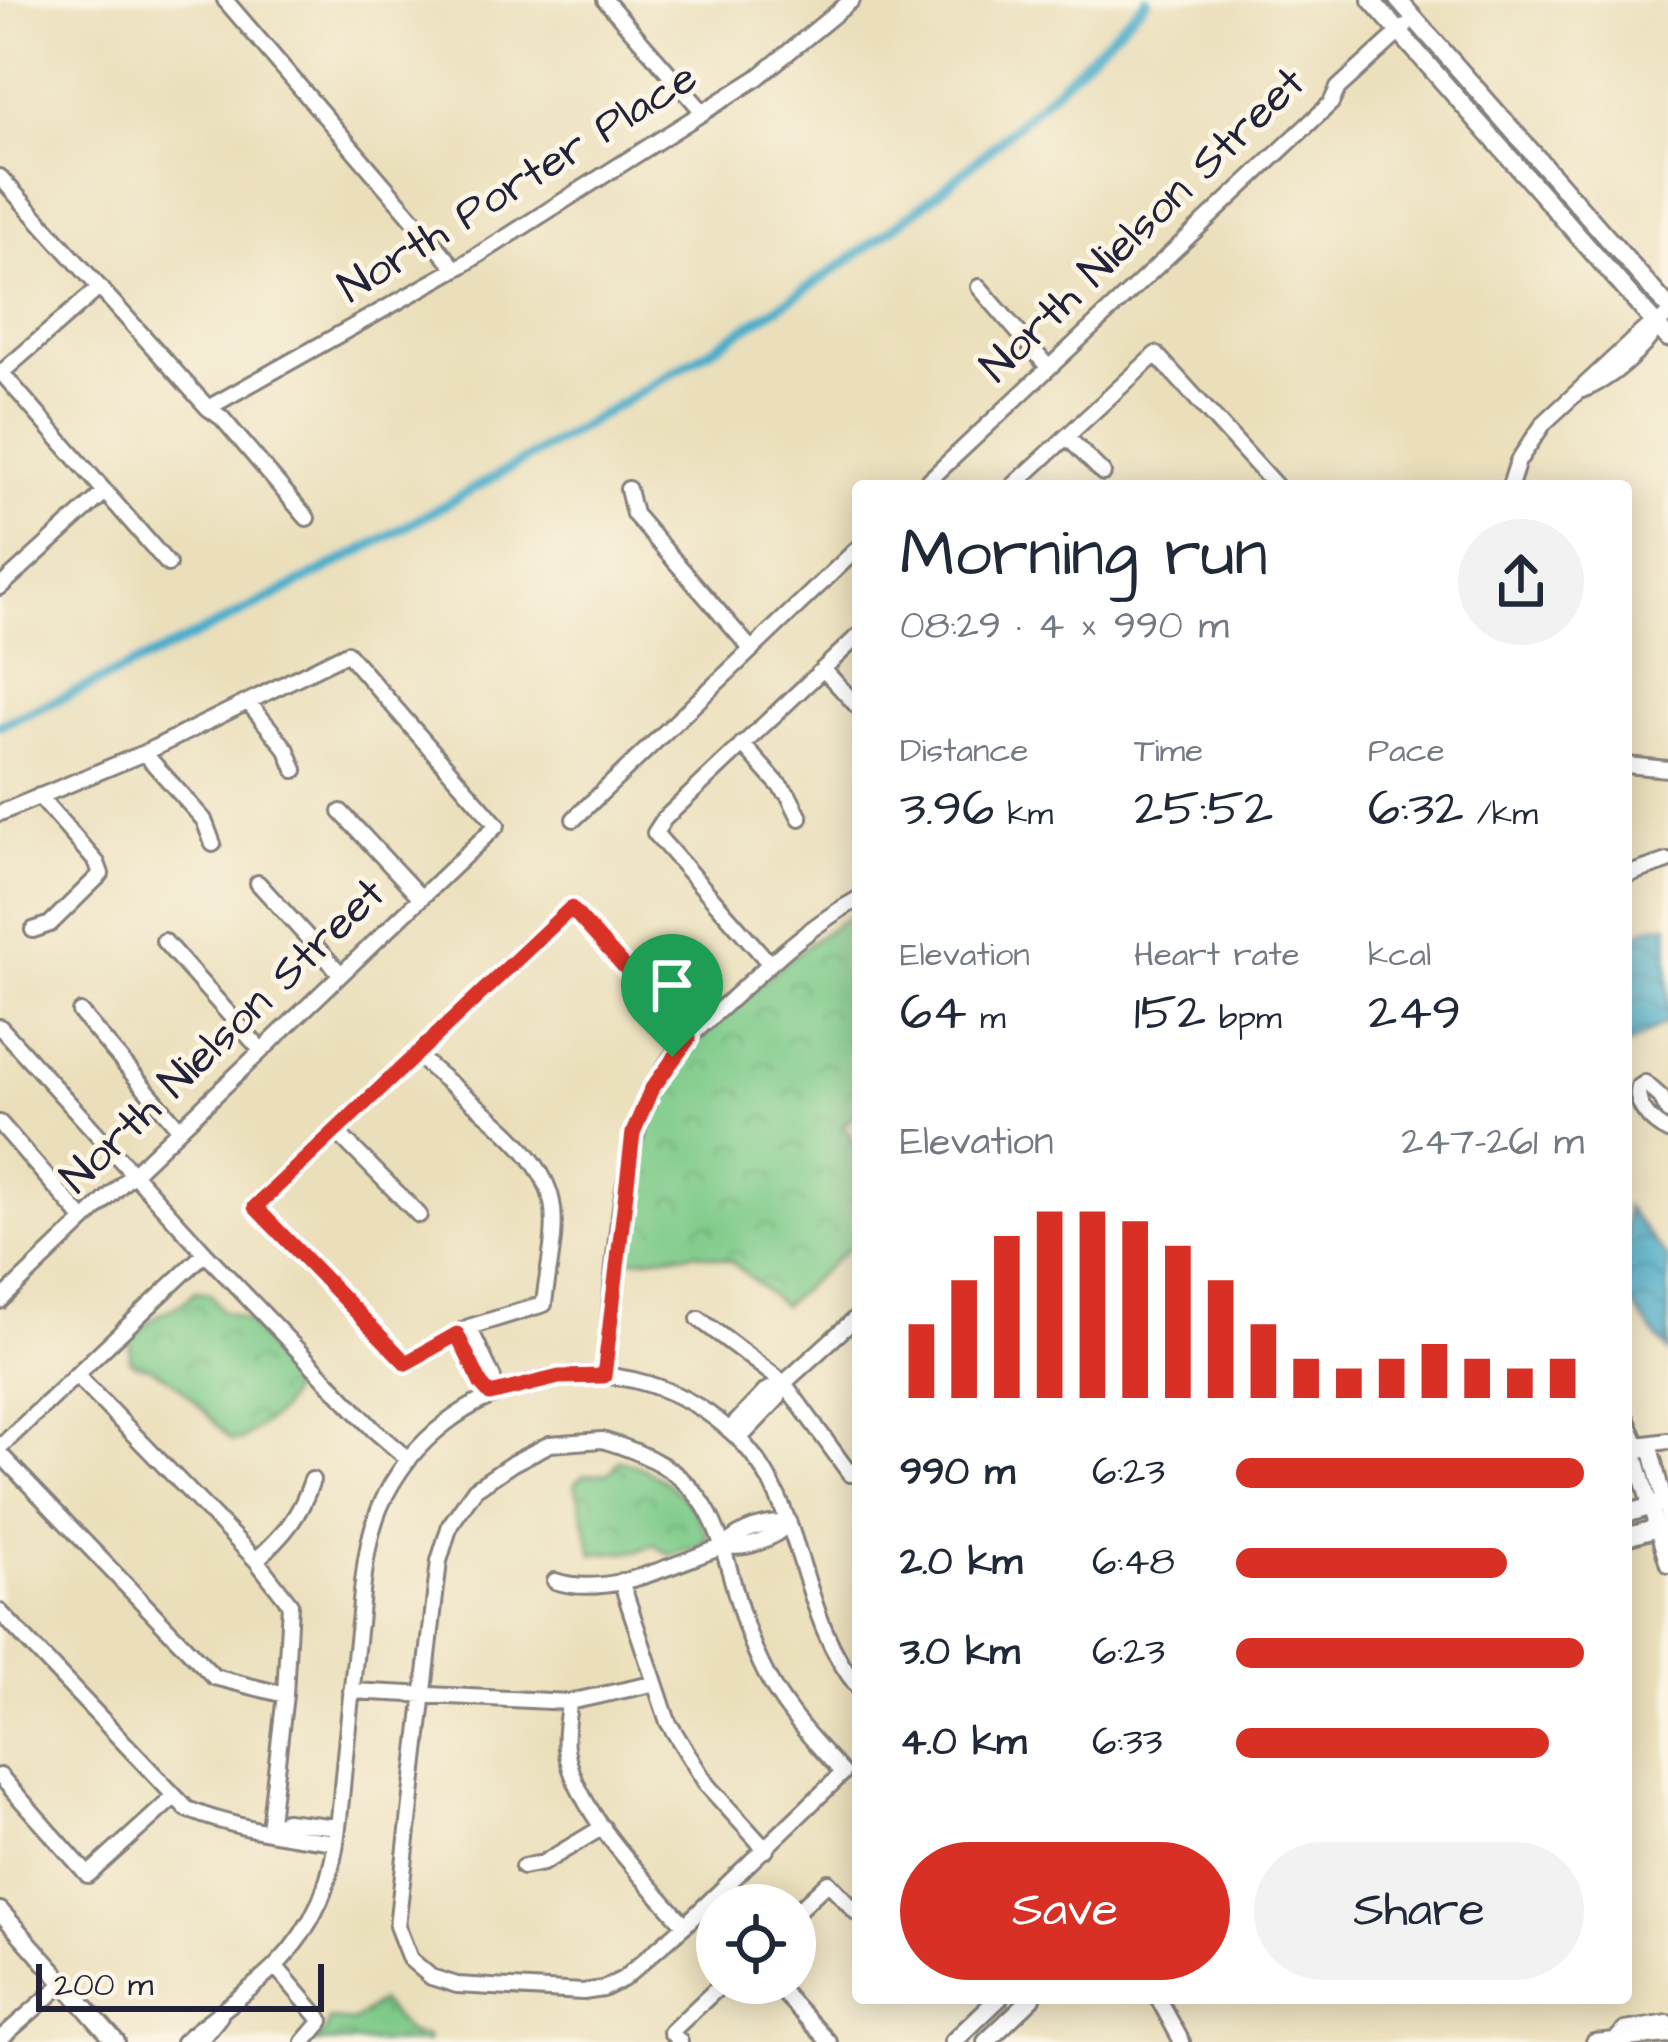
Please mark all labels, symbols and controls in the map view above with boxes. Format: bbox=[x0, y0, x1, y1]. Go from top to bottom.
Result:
street label: North Porter Place bbox=[327, 47, 709, 319]
street label: North Nielson Street bbox=[967, 53, 1319, 397]
text: Morning run bbox=[900, 509, 1268, 601]
button: share bbox=[1458, 519, 1584, 645]
text: 08:29 · 4 × 990 m bbox=[900, 600, 1229, 654]
text: Distance bbox=[900, 728, 1028, 774]
text: Time bbox=[1134, 728, 1203, 774]
text: Pace bbox=[1368, 728, 1445, 774]
text: 3.96 bbox=[900, 774, 994, 845]
text: 25:52 bbox=[1134, 774, 1273, 845]
text: 6:32 bbox=[1368, 774, 1464, 845]
text: km bbox=[994, 791, 1053, 837]
text: /km bbox=[1464, 791, 1538, 837]
street label: North Nielson Street bbox=[47, 864, 399, 1208]
text: Elevation bbox=[900, 932, 1030, 978]
text: Heart rate bbox=[1134, 932, 1300, 978]
text: kcal bbox=[1368, 932, 1431, 978]
pin bbox=[621, 934, 723, 1057]
icon: arrive bbox=[639, 952, 705, 1018]
text: 64 bbox=[900, 978, 967, 1049]
text: 152 bbox=[1134, 978, 1206, 1049]
text: 249 bbox=[1368, 978, 1461, 1049]
text: m bbox=[967, 995, 1006, 1041]
text: bpm bbox=[1206, 995, 1282, 1041]
text: Elevation bbox=[900, 1116, 1054, 1170]
text: 247–261 m bbox=[1401, 1116, 1584, 1170]
text: 990 m bbox=[900, 1446, 1015, 1500]
text: 6:23 bbox=[1092, 1446, 1165, 1500]
text: 2.0 km bbox=[900, 1536, 1022, 1590]
text: 6:48 bbox=[1092, 1536, 1175, 1590]
text: 3.0 km bbox=[900, 1626, 1020, 1680]
text: 6:23 bbox=[1092, 1626, 1165, 1680]
text: 4.0 km bbox=[900, 1716, 1027, 1770]
text: 6:33 bbox=[1092, 1716, 1163, 1770]
button: Save bbox=[900, 1842, 1230, 1980]
button: Share bbox=[1254, 1842, 1584, 1980]
map controls bbox=[696, 1884, 816, 2004]
button: locate bbox=[696, 1884, 816, 2004]
scale bar bbox=[36, 1958, 324, 2011]
text: 200 m bbox=[54, 1962, 153, 2008]

